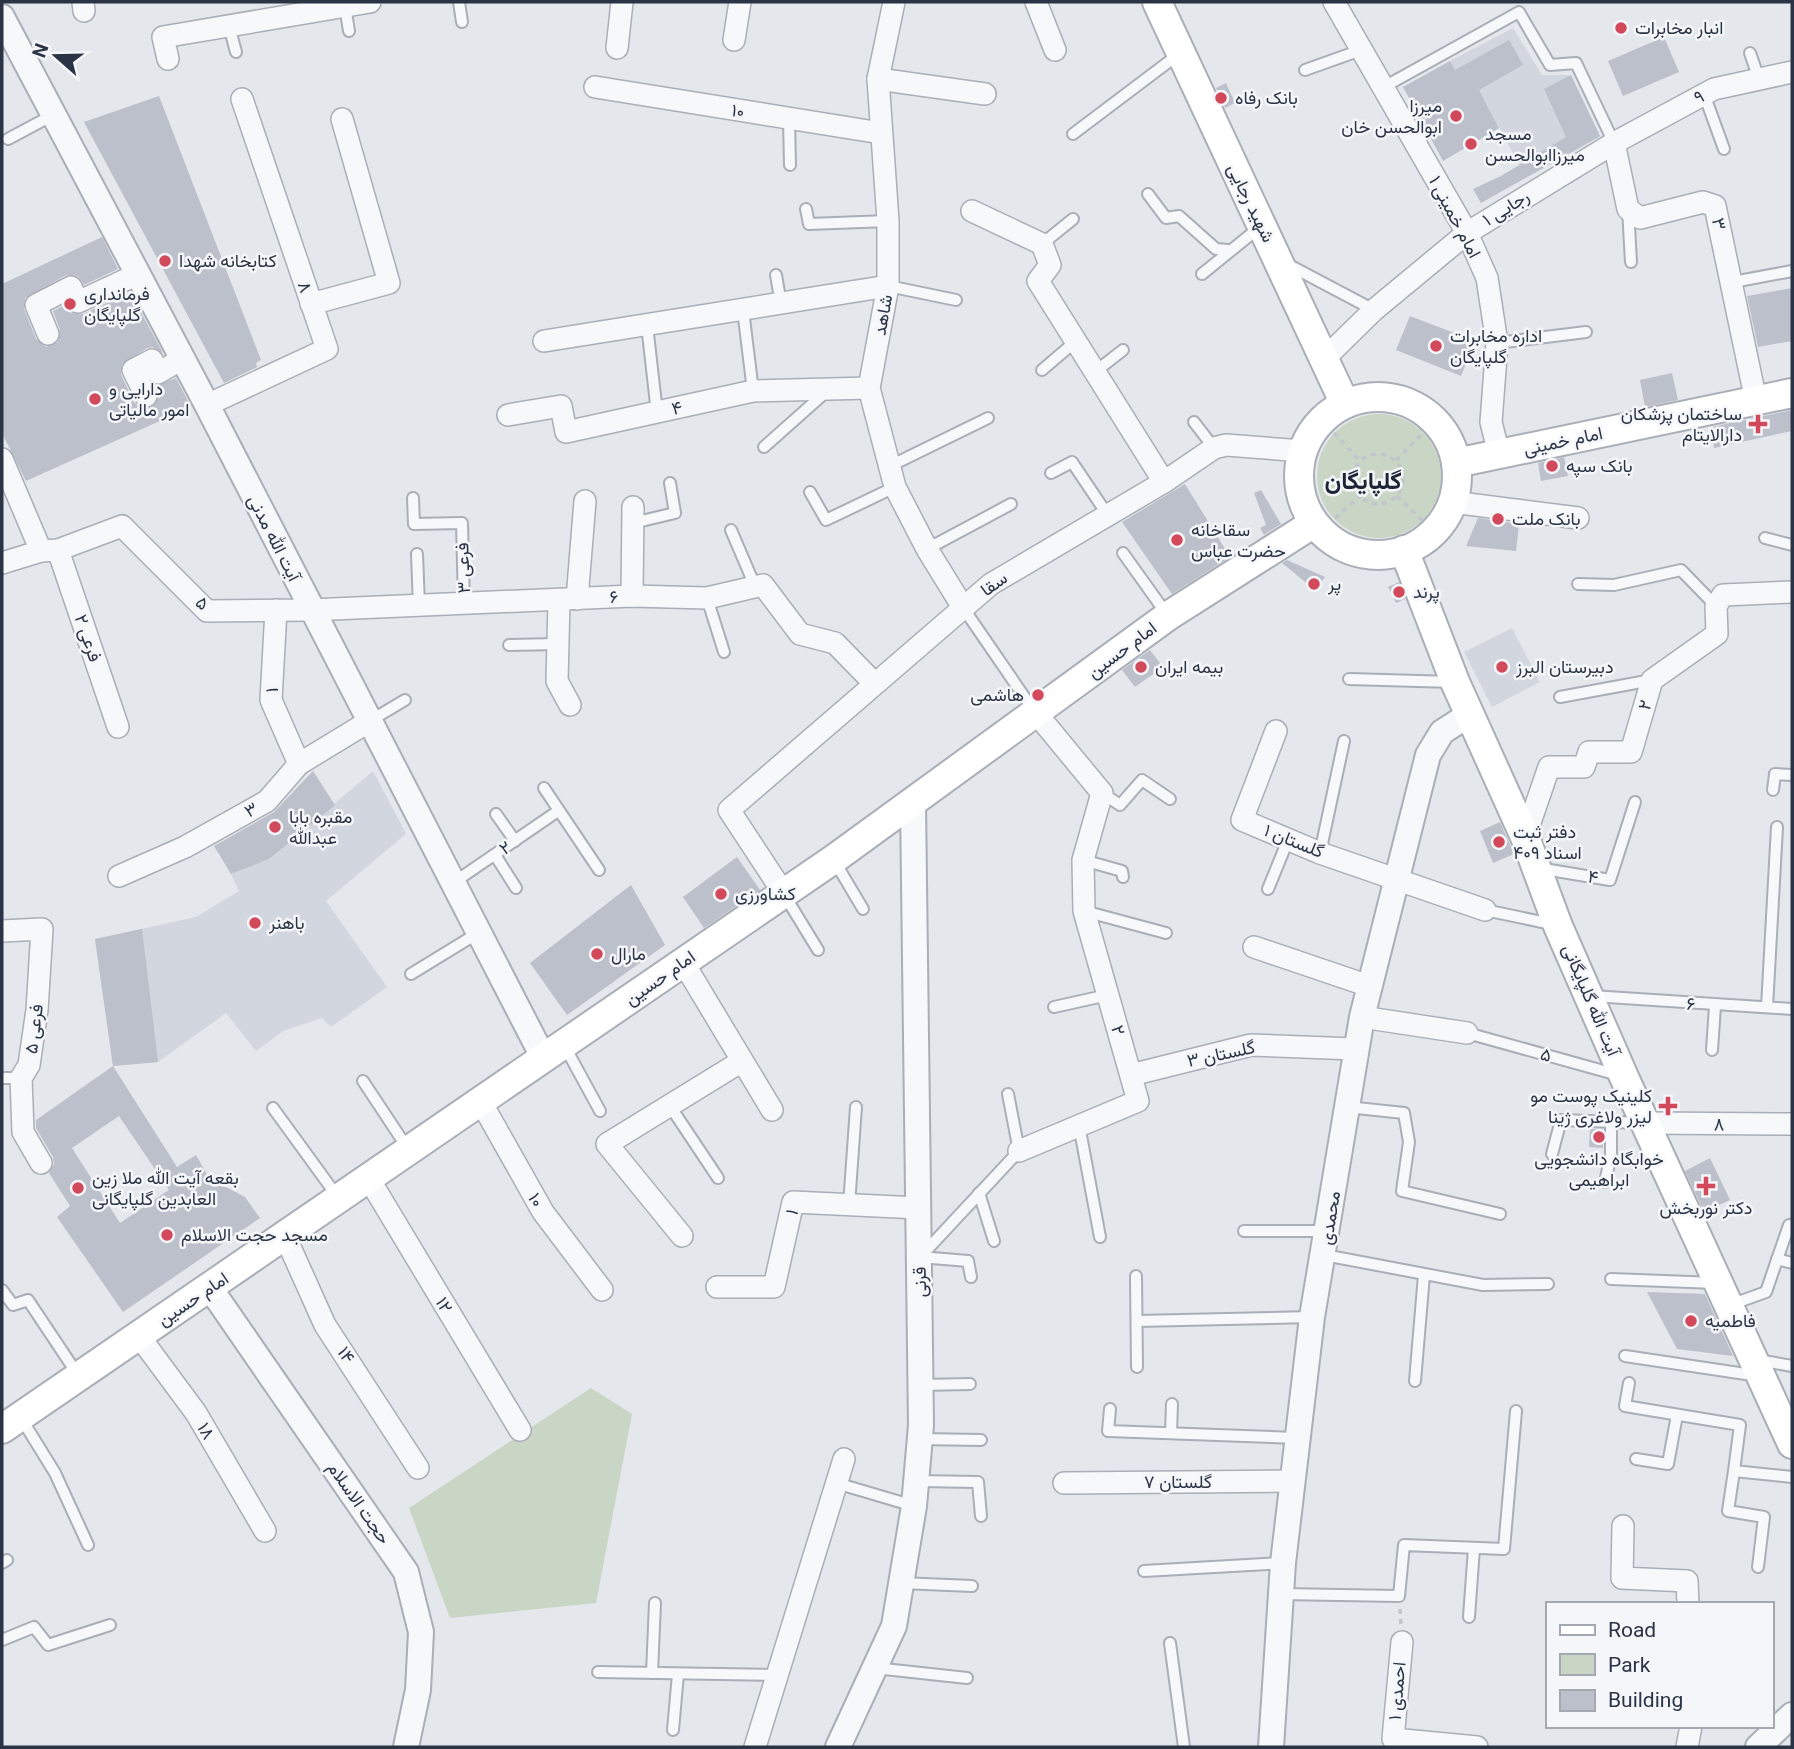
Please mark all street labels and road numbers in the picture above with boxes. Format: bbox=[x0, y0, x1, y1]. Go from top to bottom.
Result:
street label: ۹ bbox=[1690, 85, 1708, 108]
street label: ۱۰ bbox=[730, 99, 746, 122]
street label: شهید رجایی bbox=[1222, 160, 1280, 246]
street label: امام خمینی ۱ bbox=[1423, 172, 1486, 262]
street label: رجایی ۱ bbox=[1479, 185, 1533, 231]
street label: ۳ bbox=[1708, 216, 1731, 232]
street label: ۸ bbox=[294, 278, 317, 295]
street label: شاهد bbox=[869, 293, 896, 337]
street label: ۴ bbox=[670, 396, 684, 419]
street label: امام خمینی bbox=[1521, 422, 1605, 461]
street label: آیت الله مدنی bbox=[243, 491, 306, 587]
street label: فرعی ۳ bbox=[451, 542, 475, 594]
street label: سقا bbox=[976, 567, 1011, 600]
street label: ۶ bbox=[609, 586, 619, 607]
street label: ۵ bbox=[192, 591, 213, 614]
street label: فرعی ۲ bbox=[70, 611, 106, 665]
street label: امام حسین bbox=[1083, 617, 1162, 684]
street label: ۱ bbox=[261, 687, 282, 693]
street label: ۲ bbox=[1633, 697, 1656, 712]
street label: ۳ bbox=[240, 798, 261, 822]
street label: گلستان ۱ bbox=[1261, 819, 1327, 862]
street label: ۲ bbox=[495, 836, 514, 859]
street label: ۴ bbox=[1586, 865, 1600, 888]
street label: آیت الله گلپایگانی bbox=[1557, 941, 1625, 1061]
street label: امام حسین bbox=[620, 946, 700, 1011]
street label: ۶ bbox=[1686, 993, 1697, 1014]
street label: فرعی ۵ bbox=[20, 1003, 48, 1055]
street label: ۲ bbox=[1107, 1022, 1130, 1037]
street label: گلستان ۳ bbox=[1185, 1036, 1257, 1071]
street label: ۵ bbox=[1538, 1043, 1554, 1066]
street label: ۸ bbox=[1714, 1113, 1724, 1134]
street label: ۱۰ bbox=[524, 1189, 549, 1211]
street label: محمدی bbox=[1315, 1189, 1345, 1247]
street label: ۱ bbox=[781, 1206, 802, 1218]
street label: قرنی bbox=[909, 1266, 931, 1298]
street label: امام حسین bbox=[153, 1267, 233, 1332]
street label: ۱۲ bbox=[432, 1293, 457, 1316]
street label: ۱۴ bbox=[333, 1342, 359, 1367]
street label: ۱۸ bbox=[193, 1419, 219, 1443]
street label: حجت الاسلام bbox=[322, 1458, 395, 1549]
street label: گلستان ۷ bbox=[1144, 1471, 1212, 1492]
street label: احمدی ۱ bbox=[1383, 1661, 1411, 1721]

